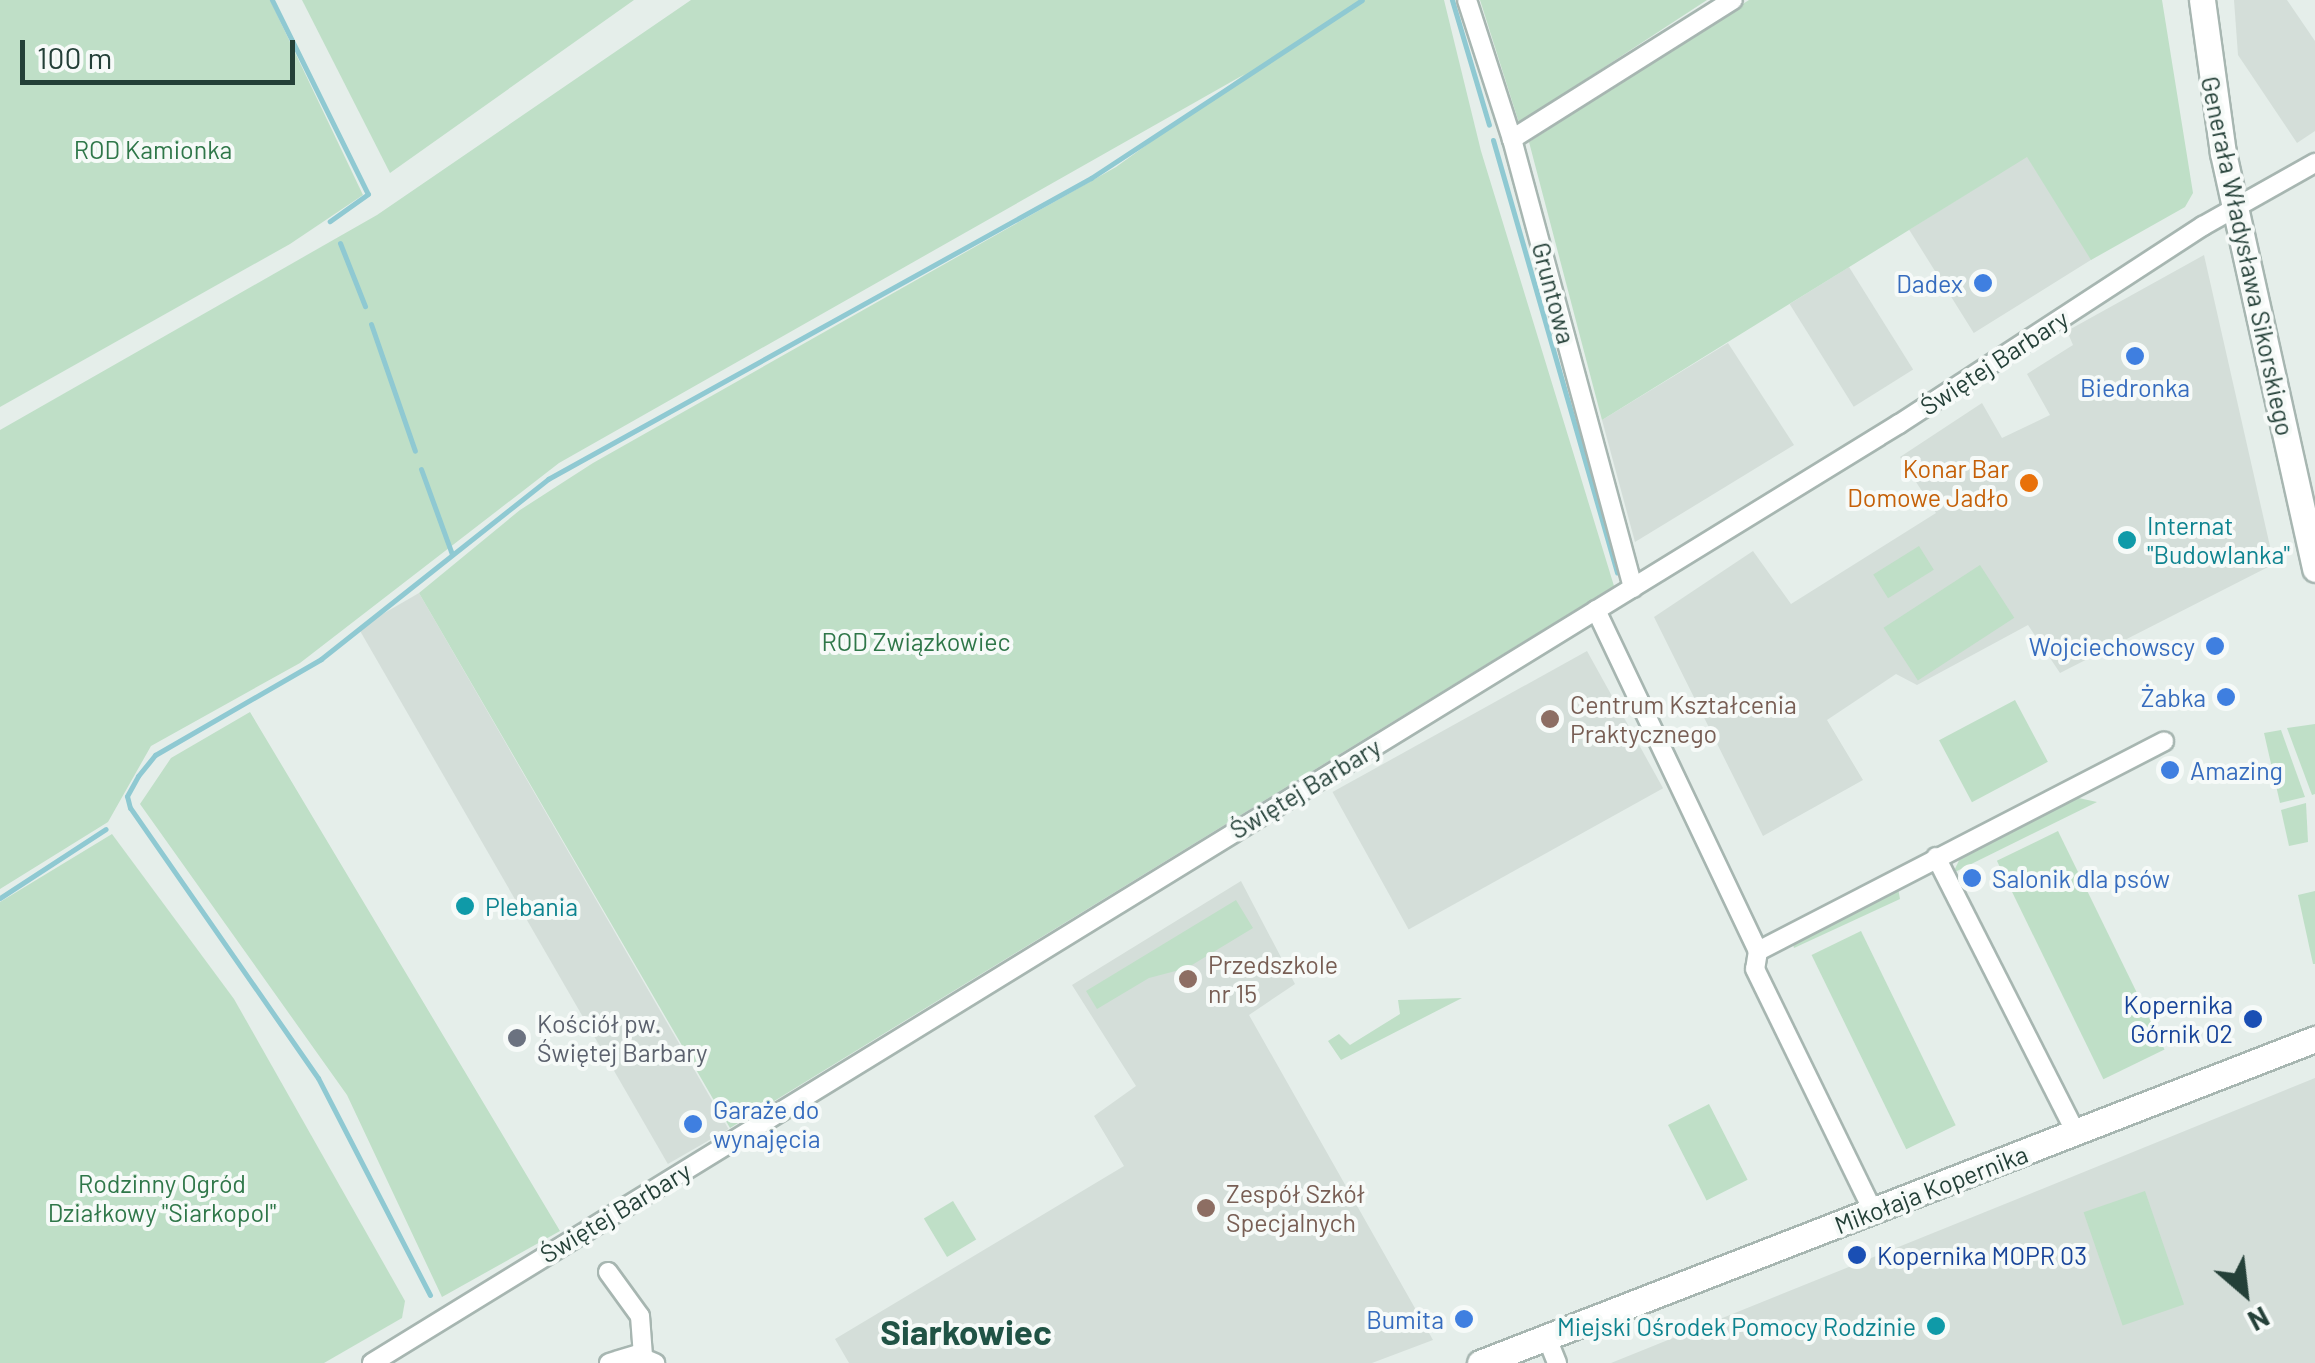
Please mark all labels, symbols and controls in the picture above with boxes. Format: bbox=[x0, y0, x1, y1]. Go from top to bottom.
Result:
scale bar bbox=[25, 20, 300, 82]
text: 100 m bbox=[37, 39, 112, 75]
street label: Generała Władysława Sikorskiego bbox=[2195, 74, 2301, 438]
park label: ROD Kamionka bbox=[74, 134, 232, 164]
street label: Gruntowa bbox=[1526, 239, 1582, 347]
place label: Dadex bbox=[1896, 268, 1963, 298]
marker: Dadex bbox=[1972, 272, 1994, 294]
street label: Świętej Barbary bbox=[1914, 303, 2074, 421]
marker: Biedronka bbox=[2124, 345, 2146, 367]
place label: Biedronka bbox=[2080, 372, 2190, 402]
place label: Konar Bar Domowe Jadło bbox=[1847, 454, 2009, 513]
marker: Konar Bar Domowe Jadło bbox=[2018, 472, 2040, 494]
place label: Internat "Budowlanka" bbox=[2147, 511, 2290, 570]
marker: Internat "Budowlanka" bbox=[2116, 529, 2138, 551]
park label: ROD Związkowiec bbox=[821, 626, 1011, 656]
place label: Wojciechowscy bbox=[2029, 631, 2195, 661]
marker: Wojciechowscy bbox=[2204, 635, 2226, 657]
place label: Żabka bbox=[2141, 682, 2206, 712]
marker: Żabka bbox=[2215, 686, 2237, 708]
place label: Centrum Kształcenia Praktycznego bbox=[1570, 690, 1797, 749]
marker: Centrum Kształcenia Praktycznego bbox=[1539, 708, 1561, 730]
street label: Świętej Barbary bbox=[1224, 731, 1386, 845]
place label: Amazing bbox=[2190, 755, 2283, 785]
marker: Amazing bbox=[2159, 759, 2181, 781]
place label: Salonik dla psów bbox=[1992, 863, 2170, 893]
marker: Salonik dla psów bbox=[1961, 867, 1983, 889]
place label: Plebania bbox=[485, 891, 578, 921]
marker: Plebania bbox=[454, 895, 476, 917]
place label: Przedszkole nr 15 bbox=[1208, 950, 1338, 1009]
marker: Przedszkole nr 15 bbox=[1177, 968, 1199, 990]
place label: Kopernika Górnik 02 bbox=[2124, 990, 2233, 1049]
marker: Kopernika Górnik 02 bbox=[2242, 1008, 2264, 1030]
place label: Kościół pw. Świętej Barbary bbox=[537, 1009, 707, 1068]
marker: Kościół pw. Świętej Barbary bbox=[506, 1027, 528, 1049]
place label: Garaże do wynajęcia bbox=[713, 1095, 820, 1154]
marker: Garaże do wynajęcia bbox=[682, 1113, 704, 1135]
street label: Mikołaja Kopernika bbox=[1830, 1138, 2032, 1240]
street label: Świętej Barbary bbox=[534, 1155, 696, 1269]
park label: Rodzinny Ogród Działkowy "Siarkopol" bbox=[48, 1169, 276, 1228]
place label: Zespół Szkół Specjalnych bbox=[1226, 1179, 1365, 1238]
marker: Zespół Szkół Specjalnych bbox=[1195, 1197, 1217, 1219]
place label: Kopernika MOPR 03 bbox=[1877, 1240, 2087, 1270]
north arrow bbox=[2195, 1243, 2295, 1343]
marker: Kopernika MOPR 03 bbox=[1846, 1244, 1868, 1266]
text: N bbox=[2243, 1300, 2275, 1339]
place label: Bumita bbox=[1366, 1304, 1444, 1334]
marker: Bumita bbox=[1453, 1308, 1475, 1330]
district label: Siarkowiec bbox=[880, 1310, 1052, 1352]
place label: Miejski Ośrodek Pomocy Rodzinie bbox=[1557, 1311, 1916, 1341]
marker: Miejski Ośrodek Pomocy Rodzinie bbox=[1925, 1315, 1947, 1337]

